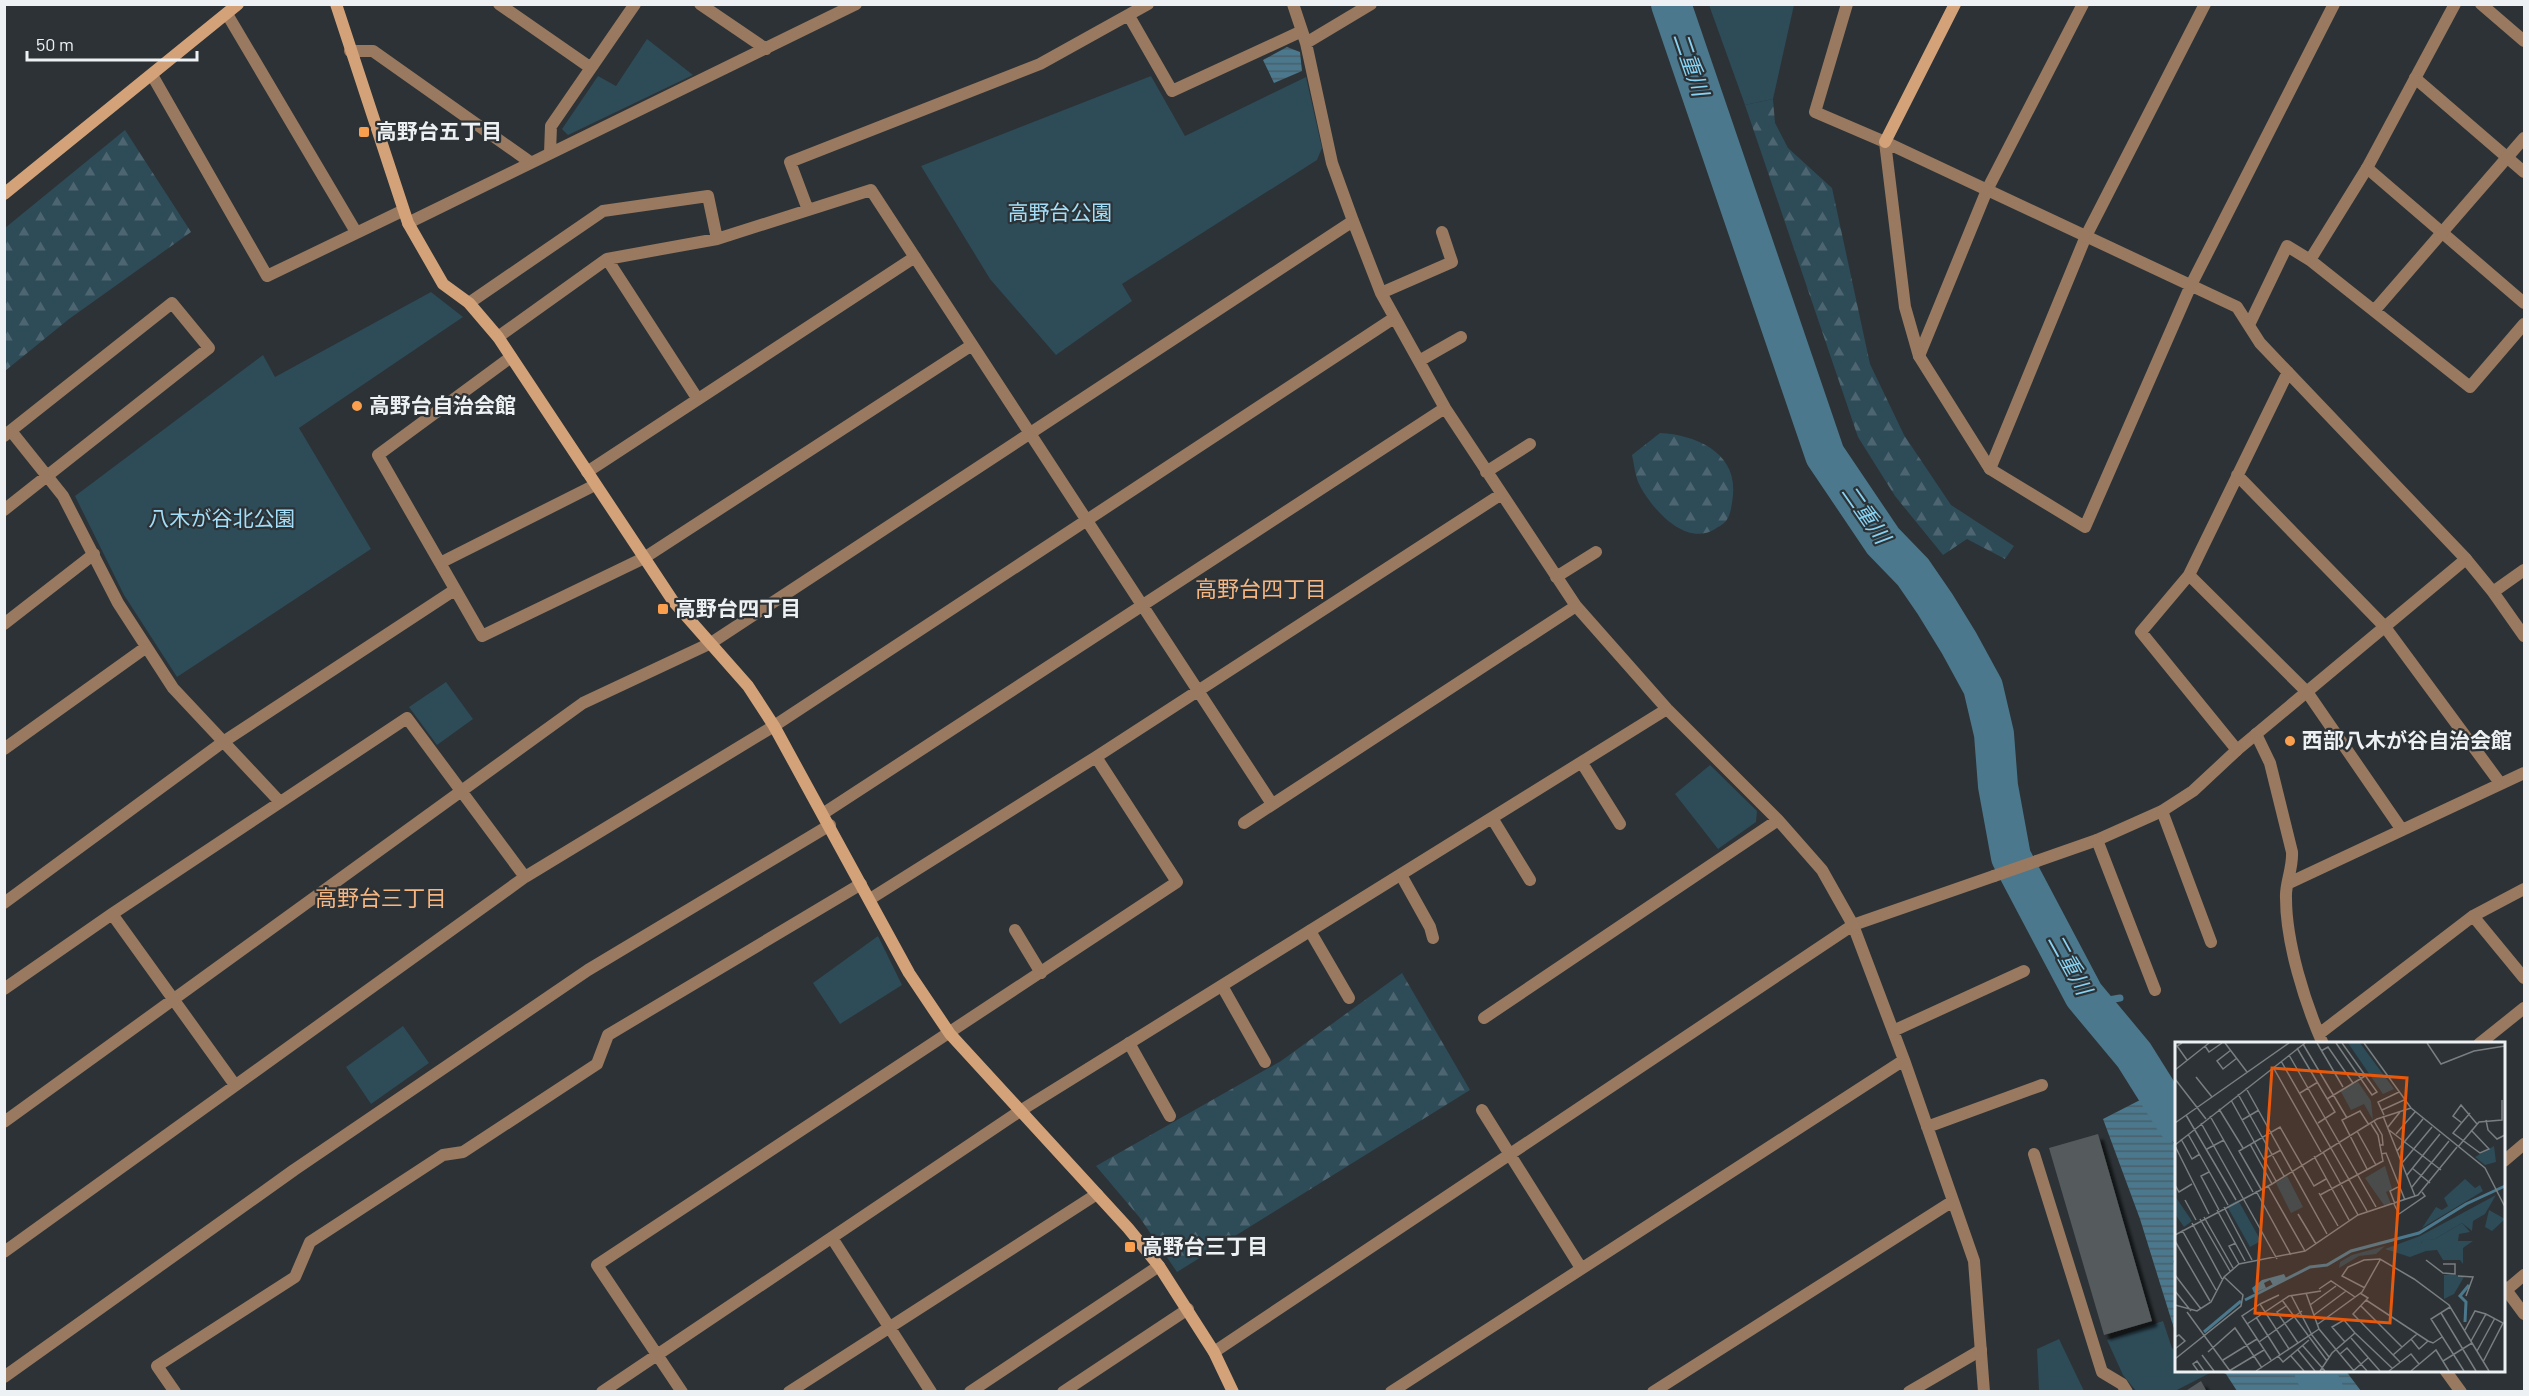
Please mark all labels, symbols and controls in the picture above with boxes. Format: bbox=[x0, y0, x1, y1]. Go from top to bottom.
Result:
scale bar bbox=[27, 24, 196, 62]
water label: 二重川 bbox=[1669, 28, 1716, 101]
text: 50 m bbox=[36, 33, 74, 55]
place label: 高野台五丁目 bbox=[376, 118, 502, 143]
marker: 高野台五丁目 bbox=[357, 125, 371, 139]
park label: 高野台公園 bbox=[1008, 199, 1113, 224]
place label: 高野台自治会館 bbox=[369, 392, 516, 417]
marker: 高野台自治会館 bbox=[350, 399, 364, 413]
water label: 二重川 bbox=[1837, 479, 1898, 550]
park label: 八木が谷北公園 bbox=[149, 505, 296, 530]
district label: 高野台四丁目 bbox=[1195, 575, 1327, 601]
place label: 高野台四丁目 bbox=[675, 595, 801, 620]
marker: 高野台四丁目 bbox=[656, 602, 670, 616]
place label: 西部八木が谷自治会館 bbox=[2302, 727, 2512, 752]
marker: 西部八木が谷自治会館 bbox=[2283, 734, 2297, 748]
district label: 高野台三丁目 bbox=[315, 884, 447, 910]
water label: 二重川 bbox=[2044, 928, 2099, 1000]
inset map bbox=[2175, 1042, 2505, 1372]
place label: 高野台三丁目 bbox=[1142, 1233, 1268, 1258]
marker: 高野台三丁目 bbox=[1123, 1240, 1137, 1254]

